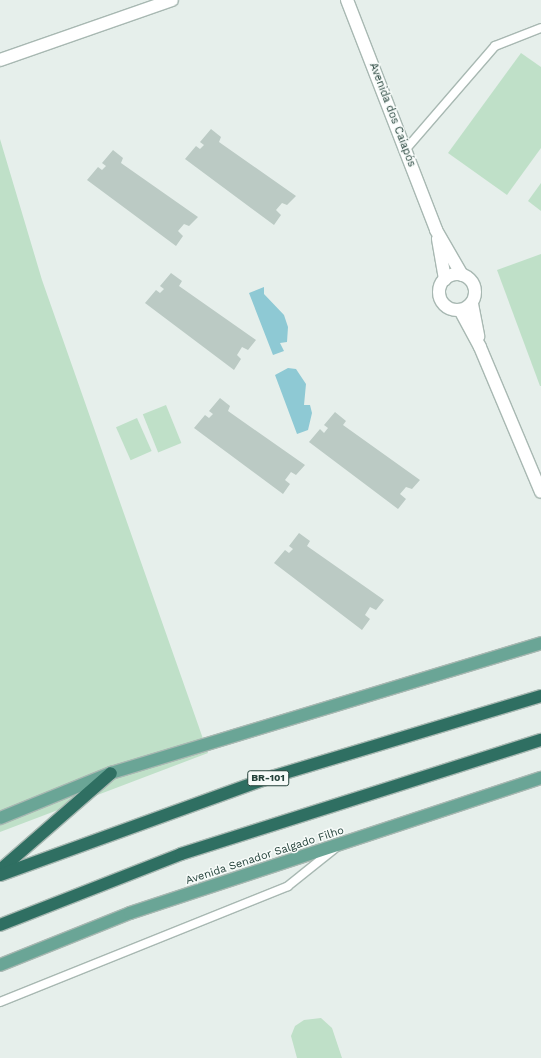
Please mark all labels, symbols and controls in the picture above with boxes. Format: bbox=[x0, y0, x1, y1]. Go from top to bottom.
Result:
street label: Avenida dos Caiapós bbox=[366, 61, 418, 169]
road number: BR-101 bbox=[247, 770, 289, 786]
street label: Avenida Senador Salgado Filho bbox=[184, 824, 346, 888]

